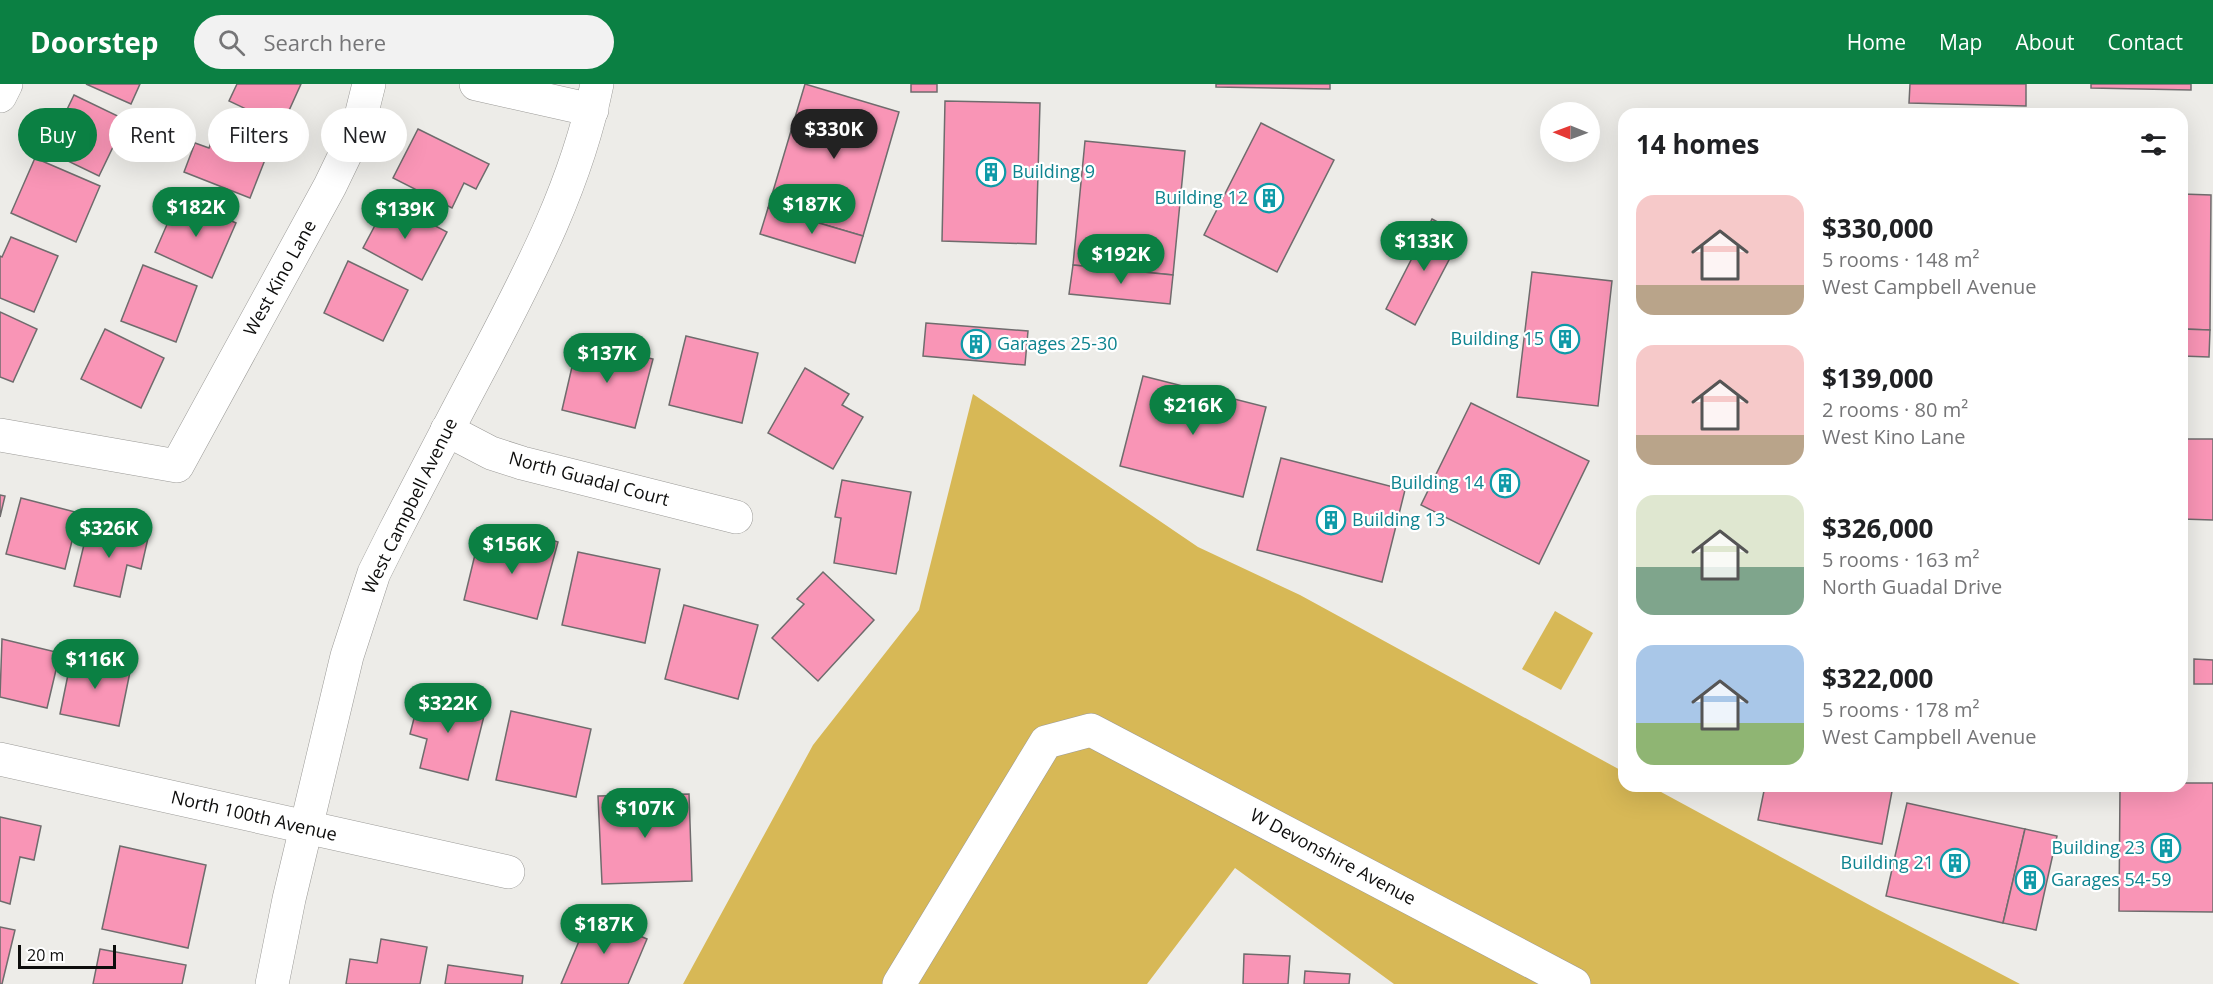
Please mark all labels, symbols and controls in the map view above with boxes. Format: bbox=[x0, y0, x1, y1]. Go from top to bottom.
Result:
search box bbox=[194, 15, 614, 69]
text: Doorstep bbox=[30, 23, 158, 61]
icon: search bbox=[215, 26, 248, 59]
text: Search here bbox=[263, 27, 386, 57]
text: Home bbox=[1847, 28, 1906, 56]
text: Map bbox=[1939, 28, 1982, 56]
text: About bbox=[2015, 28, 2075, 56]
text: Contact bbox=[2108, 28, 2183, 56]
north arrow bbox=[1540, 102, 1600, 162]
map controls bbox=[1540, 102, 1600, 162]
chip: Buy bbox=[18, 108, 97, 162]
chip: Rent bbox=[109, 108, 196, 162]
chip: Filters bbox=[208, 108, 309, 162]
chip: New bbox=[321, 108, 407, 162]
pin: $330K bbox=[792, 109, 876, 160]
text: $330K bbox=[804, 115, 864, 142]
text: 14 homes bbox=[1636, 126, 1760, 162]
icon: filters bbox=[2137, 128, 2170, 161]
building icon: Building 9 bbox=[975, 156, 1007, 188]
place label: Building 9 bbox=[1012, 159, 1095, 183]
building icon: Building 12 bbox=[1253, 182, 1285, 214]
pin: $187K bbox=[770, 184, 854, 235]
place label: Building 12 bbox=[1155, 185, 1248, 209]
pin: $182K bbox=[154, 187, 238, 238]
pin: $139K bbox=[363, 189, 447, 240]
text: $187K bbox=[782, 190, 842, 217]
text: $182K bbox=[166, 193, 226, 220]
text: $139K bbox=[375, 195, 435, 222]
text: $330,000 bbox=[1822, 210, 1933, 246]
street label: West Kino Lane bbox=[237, 215, 321, 340]
icon: home bbox=[1684, 219, 1756, 291]
pin: $133K bbox=[1382, 221, 1466, 272]
text: $133K bbox=[1394, 227, 1454, 254]
pin: $192K bbox=[1079, 234, 1163, 285]
text: $192K bbox=[1091, 240, 1151, 267]
text: 5 rooms · 148 m² bbox=[1822, 246, 1980, 273]
text: West Campbell Avenue bbox=[1822, 273, 2036, 300]
building icon: Building 15 bbox=[1549, 323, 1581, 355]
place label: Building 15 bbox=[1451, 326, 1544, 350]
building icon: Garages 25-30 bbox=[960, 328, 992, 360]
place label: Garages 25-30 bbox=[997, 331, 1118, 355]
pin: $137K bbox=[565, 333, 649, 384]
text: $137K bbox=[577, 339, 637, 366]
text: $139,000 bbox=[1822, 360, 1933, 396]
icon: home bbox=[1684, 369, 1756, 441]
pin: $216K bbox=[1151, 385, 1235, 436]
text: $216K bbox=[1163, 391, 1223, 418]
text: 2 rooms · 80 m² bbox=[1822, 396, 1968, 423]
street label: West Campbell Avenue bbox=[356, 414, 462, 598]
text: West Kino Lane bbox=[1822, 423, 1965, 450]
street label: North Guadal Court bbox=[506, 445, 672, 511]
building icon: Building 14 bbox=[1489, 467, 1521, 499]
place label: Building 14 bbox=[1391, 470, 1484, 494]
building icon: Building 13 bbox=[1315, 504, 1347, 536]
place label: Building 13 bbox=[1352, 507, 1445, 531]
pin: $326K bbox=[67, 508, 151, 559]
text: $326,000 bbox=[1822, 510, 1933, 546]
text: $326K bbox=[79, 514, 139, 541]
icon: home bbox=[1684, 519, 1756, 591]
pin: $156K bbox=[470, 524, 554, 575]
text: $156K bbox=[482, 530, 542, 557]
text: 5 rooms · 163 m² bbox=[1822, 546, 1980, 573]
text: North Guadal Drive bbox=[1822, 573, 2002, 600]
pin: $116K bbox=[53, 639, 137, 690]
text: $116K bbox=[65, 645, 125, 672]
text: $322,000 bbox=[1822, 660, 1933, 696]
icon: home bbox=[1684, 669, 1756, 741]
pin: $322K bbox=[406, 683, 490, 734]
text: $322K bbox=[418, 689, 478, 716]
text: 5 rooms · 178 m² bbox=[1822, 696, 1980, 723]
text: West Campbell Avenue bbox=[1822, 723, 2036, 750]
street label: North 100th Avenue bbox=[169, 784, 340, 846]
pin: $107K bbox=[603, 788, 687, 839]
text: $107K bbox=[615, 794, 675, 821]
street label: W Devonshire Avenue bbox=[1246, 802, 1420, 910]
building icon: Building 23 bbox=[2150, 832, 2182, 864]
place label: Building 23 bbox=[2052, 835, 2145, 859]
building icon: Building 21 bbox=[1939, 847, 1971, 879]
place label: Building 21 bbox=[1841, 850, 1934, 874]
building icon: Garages 54-59 bbox=[2014, 864, 2046, 896]
place label: Garages 54-59 bbox=[2051, 867, 2172, 891]
pin: $187K bbox=[562, 904, 646, 955]
text: $187K bbox=[574, 910, 634, 937]
scale bar bbox=[18, 942, 116, 970]
text: 20 m bbox=[27, 944, 64, 966]

